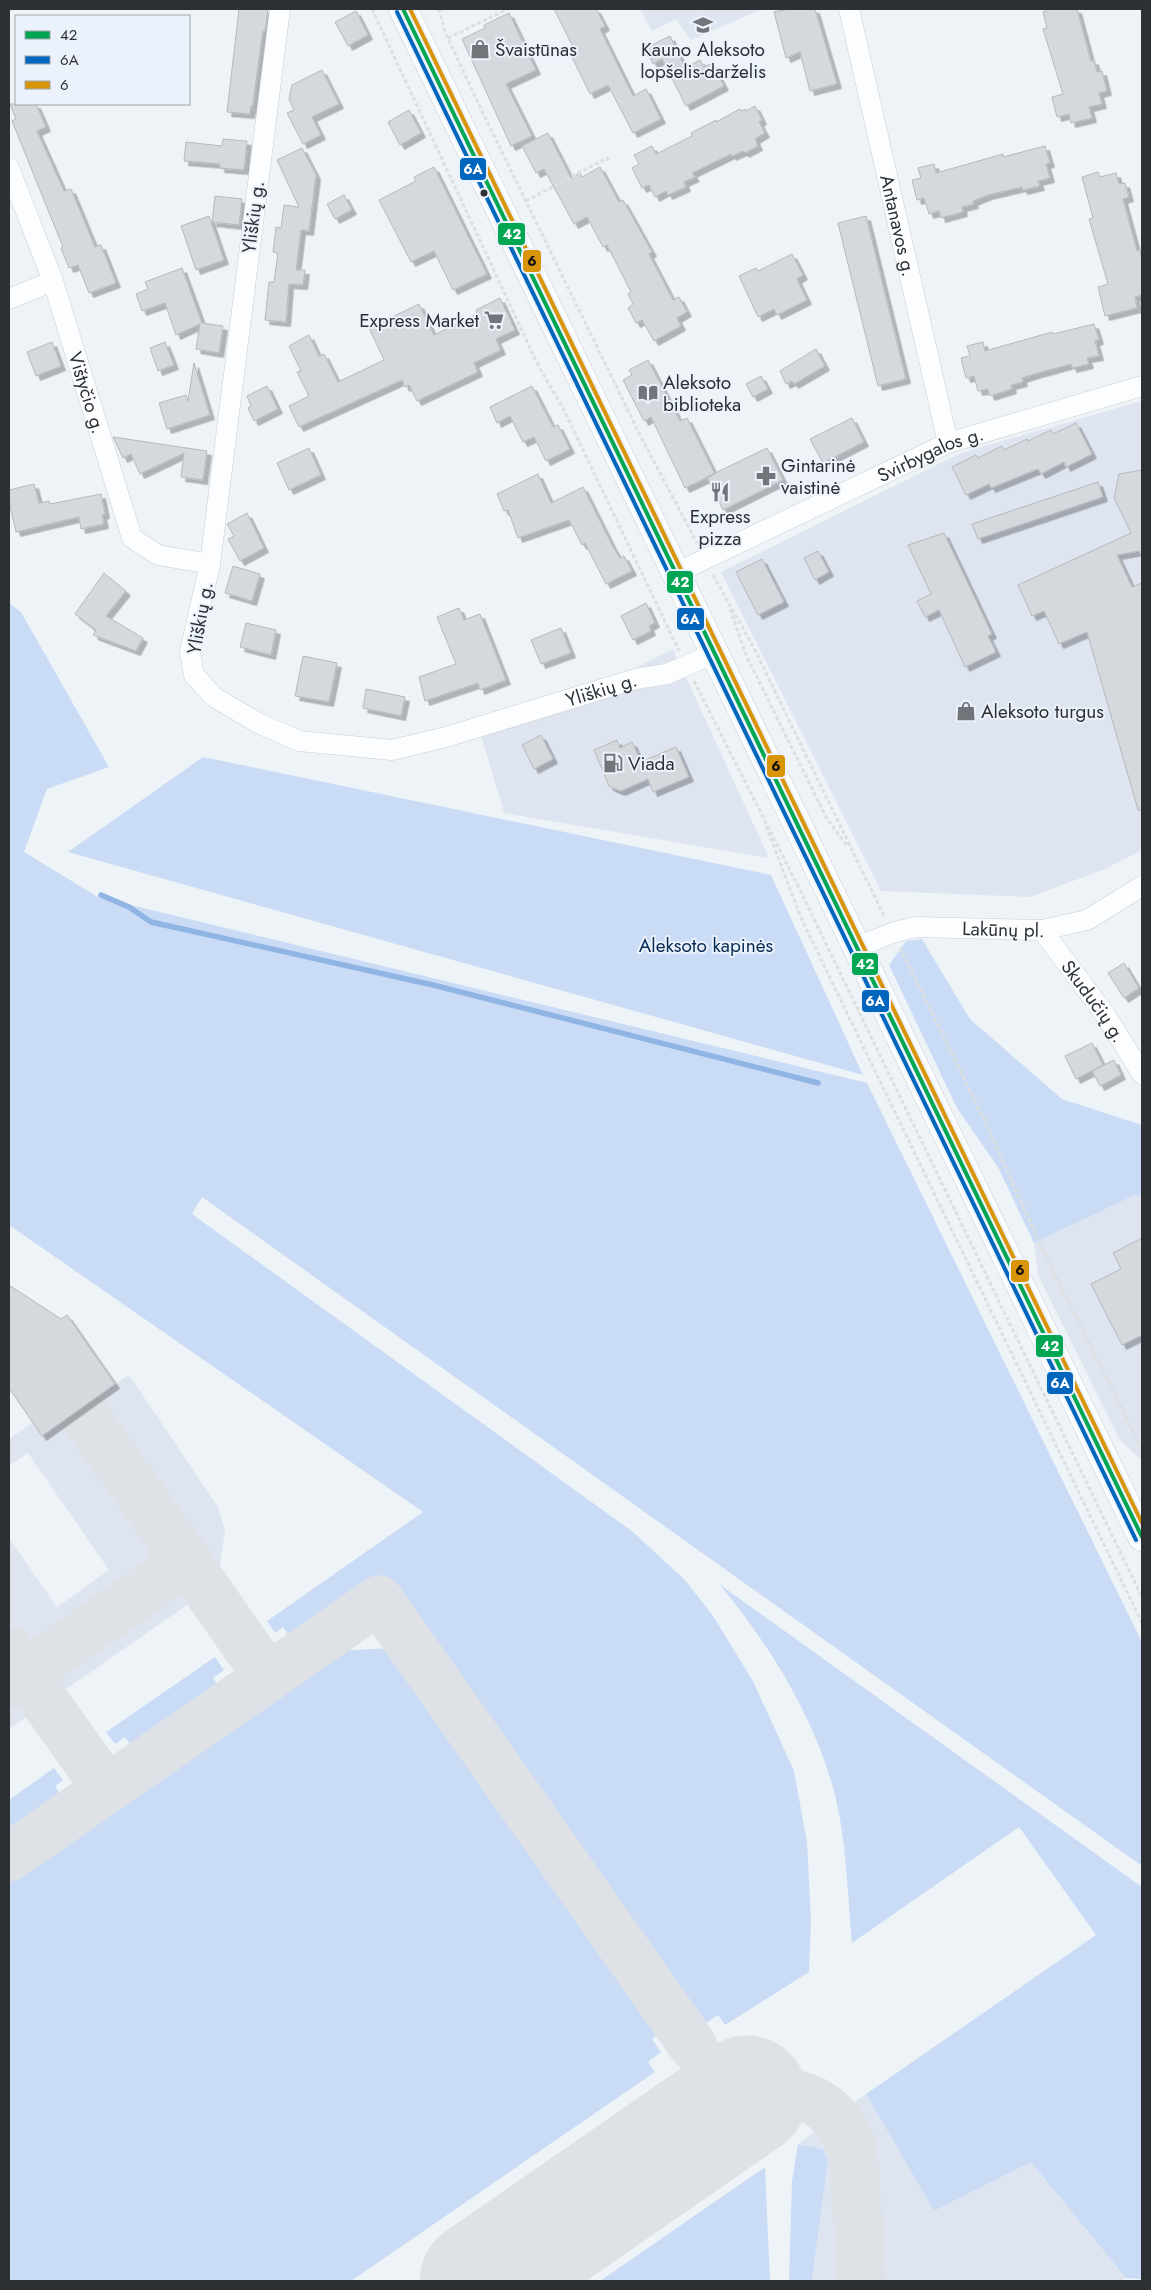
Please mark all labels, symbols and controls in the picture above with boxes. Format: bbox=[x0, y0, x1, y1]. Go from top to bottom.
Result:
school or university icon: Kauno Aleksoto lopšelis-darželis bbox=[692, 14, 714, 36]
legend bbox=[15, 15, 190, 105]
text: 42 bbox=[60, 24, 77, 46]
place label: Švaistūnas bbox=[495, 36, 577, 63]
place label: Kauno Aleksoto lopšelis-darželis bbox=[640, 36, 766, 85]
shop icon: Švaistūnas bbox=[469, 38, 491, 60]
text: 6A bbox=[60, 49, 79, 71]
text: 6 bbox=[60, 74, 69, 96]
line badge: 6A bbox=[459, 157, 487, 181]
text: 6A bbox=[463, 159, 484, 179]
street label: Antanavos g. bbox=[874, 172, 923, 279]
street label: Yliškių g. bbox=[235, 179, 271, 255]
unlabelled marker bbox=[479, 188, 489, 198]
line badge: 42 bbox=[497, 222, 526, 246]
text: 42 bbox=[503, 224, 521, 244]
line badge: 6 bbox=[522, 249, 542, 273]
text: 6 bbox=[527, 251, 537, 271]
place label: Express Market bbox=[359, 307, 479, 334]
supermarket icon: Express Market bbox=[483, 309, 505, 331]
street label: Vištyčio g. bbox=[62, 348, 113, 437]
place label: Aleksoto biblioteka bbox=[663, 369, 741, 418]
library icon: Aleksoto biblioteka bbox=[637, 382, 659, 404]
street label: Svirbygalos g. bbox=[872, 420, 987, 488]
place label: Gintarinė vaistinė bbox=[781, 452, 856, 501]
pharmacy icon: Gintarinė vaistinė bbox=[755, 465, 777, 487]
restaurant icon: Express pizza bbox=[709, 481, 731, 503]
place label: Express pizza bbox=[690, 503, 751, 552]
line badge: 42 bbox=[666, 570, 694, 594]
text: 42 bbox=[671, 572, 689, 592]
street label: Yliškių g. bbox=[180, 580, 220, 656]
line badge: 6A bbox=[676, 607, 705, 631]
text: 6A bbox=[680, 609, 701, 629]
street label: Yliškių g. bbox=[562, 666, 640, 713]
place label: Aleksoto turgus bbox=[981, 698, 1104, 725]
shop icon: Aleksoto turgus bbox=[955, 700, 977, 722]
place label: Viada bbox=[628, 750, 675, 777]
fuel station icon: Viada bbox=[602, 752, 624, 774]
line badge: 6 bbox=[766, 754, 786, 778]
text: 6 bbox=[771, 756, 781, 776]
street label: Lakūnų pl. bbox=[962, 915, 1045, 944]
park label: Aleksoto kapinės bbox=[639, 932, 774, 959]
line badge: 42 bbox=[851, 952, 879, 976]
text: 42 bbox=[856, 954, 874, 974]
street label: Skudučių g. bbox=[1055, 954, 1133, 1047]
line badge: 6A bbox=[861, 989, 890, 1013]
text: 6A bbox=[865, 991, 886, 1011]
line badge: 6 bbox=[1010, 1259, 1030, 1283]
text: 6 bbox=[1015, 1260, 1025, 1280]
line badge: 42 bbox=[1035, 1334, 1064, 1358]
text: 42 bbox=[1041, 1336, 1059, 1356]
line badge: 6A bbox=[1046, 1371, 1074, 1395]
text: 6A bbox=[1050, 1373, 1071, 1393]

